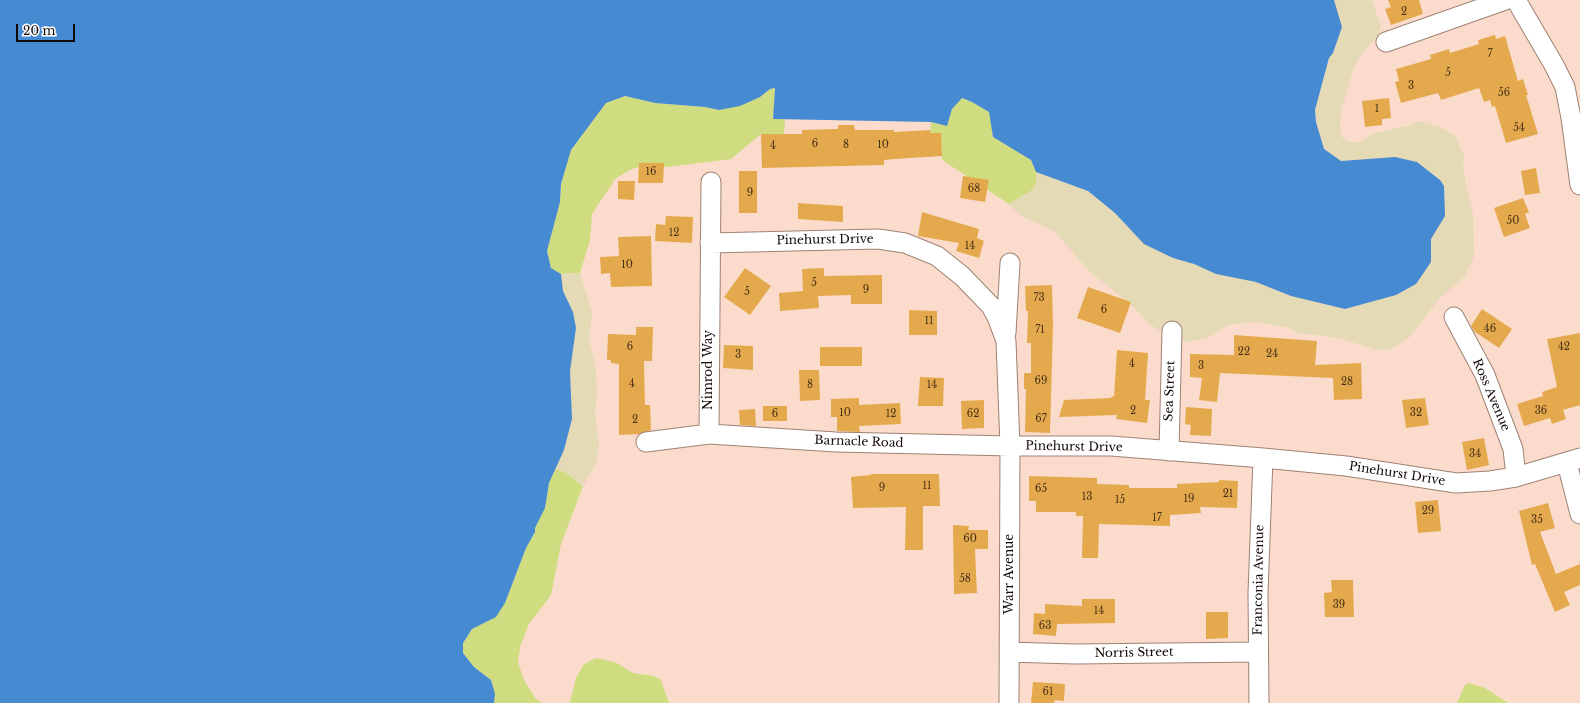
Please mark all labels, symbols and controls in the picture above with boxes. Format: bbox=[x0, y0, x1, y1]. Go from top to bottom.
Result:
house number: 2 bbox=[1401, 6, 1407, 18]
scale bar bbox=[18, 16, 77, 42]
text: 20 m bbox=[23, 23, 55, 38]
house number: 7 bbox=[1487, 48, 1493, 60]
house number: 5 bbox=[1445, 67, 1451, 79]
house number: 3 bbox=[1408, 80, 1414, 92]
house number: 56 bbox=[1498, 87, 1510, 99]
house number: 1 bbox=[1375, 103, 1379, 115]
house number: 54 bbox=[1513, 122, 1525, 134]
house number: 6 bbox=[812, 138, 818, 150]
house number: 8 bbox=[843, 139, 849, 151]
house number: 10 bbox=[877, 139, 889, 151]
house number: 4 bbox=[770, 140, 776, 152]
house number: 16 bbox=[646, 166, 656, 178]
house number: 68 bbox=[968, 183, 980, 195]
house number: 9 bbox=[747, 187, 753, 199]
house number: 50 bbox=[1507, 215, 1519, 227]
house number: 12 bbox=[669, 227, 679, 239]
street label: Pinehurst Drive bbox=[776, 232, 874, 248]
house number: 14 bbox=[965, 240, 975, 252]
house number: 10 bbox=[621, 259, 633, 271]
house number: 5 bbox=[811, 277, 817, 289]
house number: 9 bbox=[863, 284, 869, 296]
house number: 5 bbox=[744, 286, 750, 298]
house number: 73 bbox=[1033, 292, 1045, 304]
house number: 6 bbox=[1101, 304, 1107, 316]
house number: 11 bbox=[925, 315, 933, 327]
house number: 46 bbox=[1484, 323, 1496, 335]
house number: 71 bbox=[1035, 324, 1045, 336]
street label: Nimrod Way bbox=[702, 330, 716, 410]
house number: 6 bbox=[627, 341, 633, 353]
house number: 42 bbox=[1558, 341, 1570, 353]
house number: 22 bbox=[1238, 346, 1250, 358]
house number: 24 bbox=[1266, 348, 1278, 360]
house number: 3 bbox=[735, 349, 741, 361]
street label: Ross Avenue bbox=[1469, 357, 1513, 433]
house number: 4 bbox=[1129, 358, 1135, 370]
street label: Sea Street bbox=[1162, 360, 1178, 422]
house number: 3 bbox=[1198, 360, 1204, 372]
house number: 69 bbox=[1035, 375, 1047, 387]
house number: 28 bbox=[1341, 376, 1353, 388]
house number: 4 bbox=[629, 378, 635, 390]
house number: 8 bbox=[807, 379, 813, 391]
house number: 14 bbox=[927, 379, 937, 391]
house number: 2 bbox=[1130, 405, 1136, 417]
house number: 36 bbox=[1535, 405, 1547, 417]
house number: 10 bbox=[839, 407, 851, 419]
house number: 32 bbox=[1410, 407, 1422, 419]
house number: 6 bbox=[772, 408, 778, 420]
house number: 12 bbox=[886, 408, 896, 420]
house number: 62 bbox=[967, 408, 979, 420]
house number: 67 bbox=[1035, 413, 1047, 425]
house number: 2 bbox=[632, 414, 638, 426]
street label: Barnacle Road bbox=[814, 433, 904, 451]
street label: Pinehurst Drive bbox=[1025, 439, 1123, 455]
house number: 34 bbox=[1469, 448, 1481, 460]
street label: Pinehurst Drive bbox=[1348, 459, 1446, 489]
house number: 11 bbox=[923, 480, 931, 492]
house number: 9 bbox=[879, 482, 885, 494]
house number: 65 bbox=[1035, 483, 1047, 495]
house number: 21 bbox=[1223, 488, 1233, 500]
house number: 13 bbox=[1082, 491, 1092, 503]
house number: 19 bbox=[1184, 493, 1194, 505]
house number: 15 bbox=[1115, 494, 1125, 506]
house number: 29 bbox=[1422, 505, 1434, 517]
house number: 17 bbox=[1152, 512, 1162, 524]
house number: 35 bbox=[1531, 514, 1543, 526]
street label: Franconia Avenue bbox=[1251, 524, 1267, 636]
house number: 60 bbox=[963, 533, 977, 545]
street label: Warr Avenue bbox=[1003, 534, 1017, 614]
house number: 58 bbox=[959, 573, 971, 585]
house number: 39 bbox=[1333, 599, 1345, 611]
house number: 14 bbox=[1094, 605, 1104, 617]
house number: 63 bbox=[1039, 620, 1051, 632]
street label: Norris Street bbox=[1094, 645, 1174, 661]
house number: 61 bbox=[1043, 686, 1053, 698]

